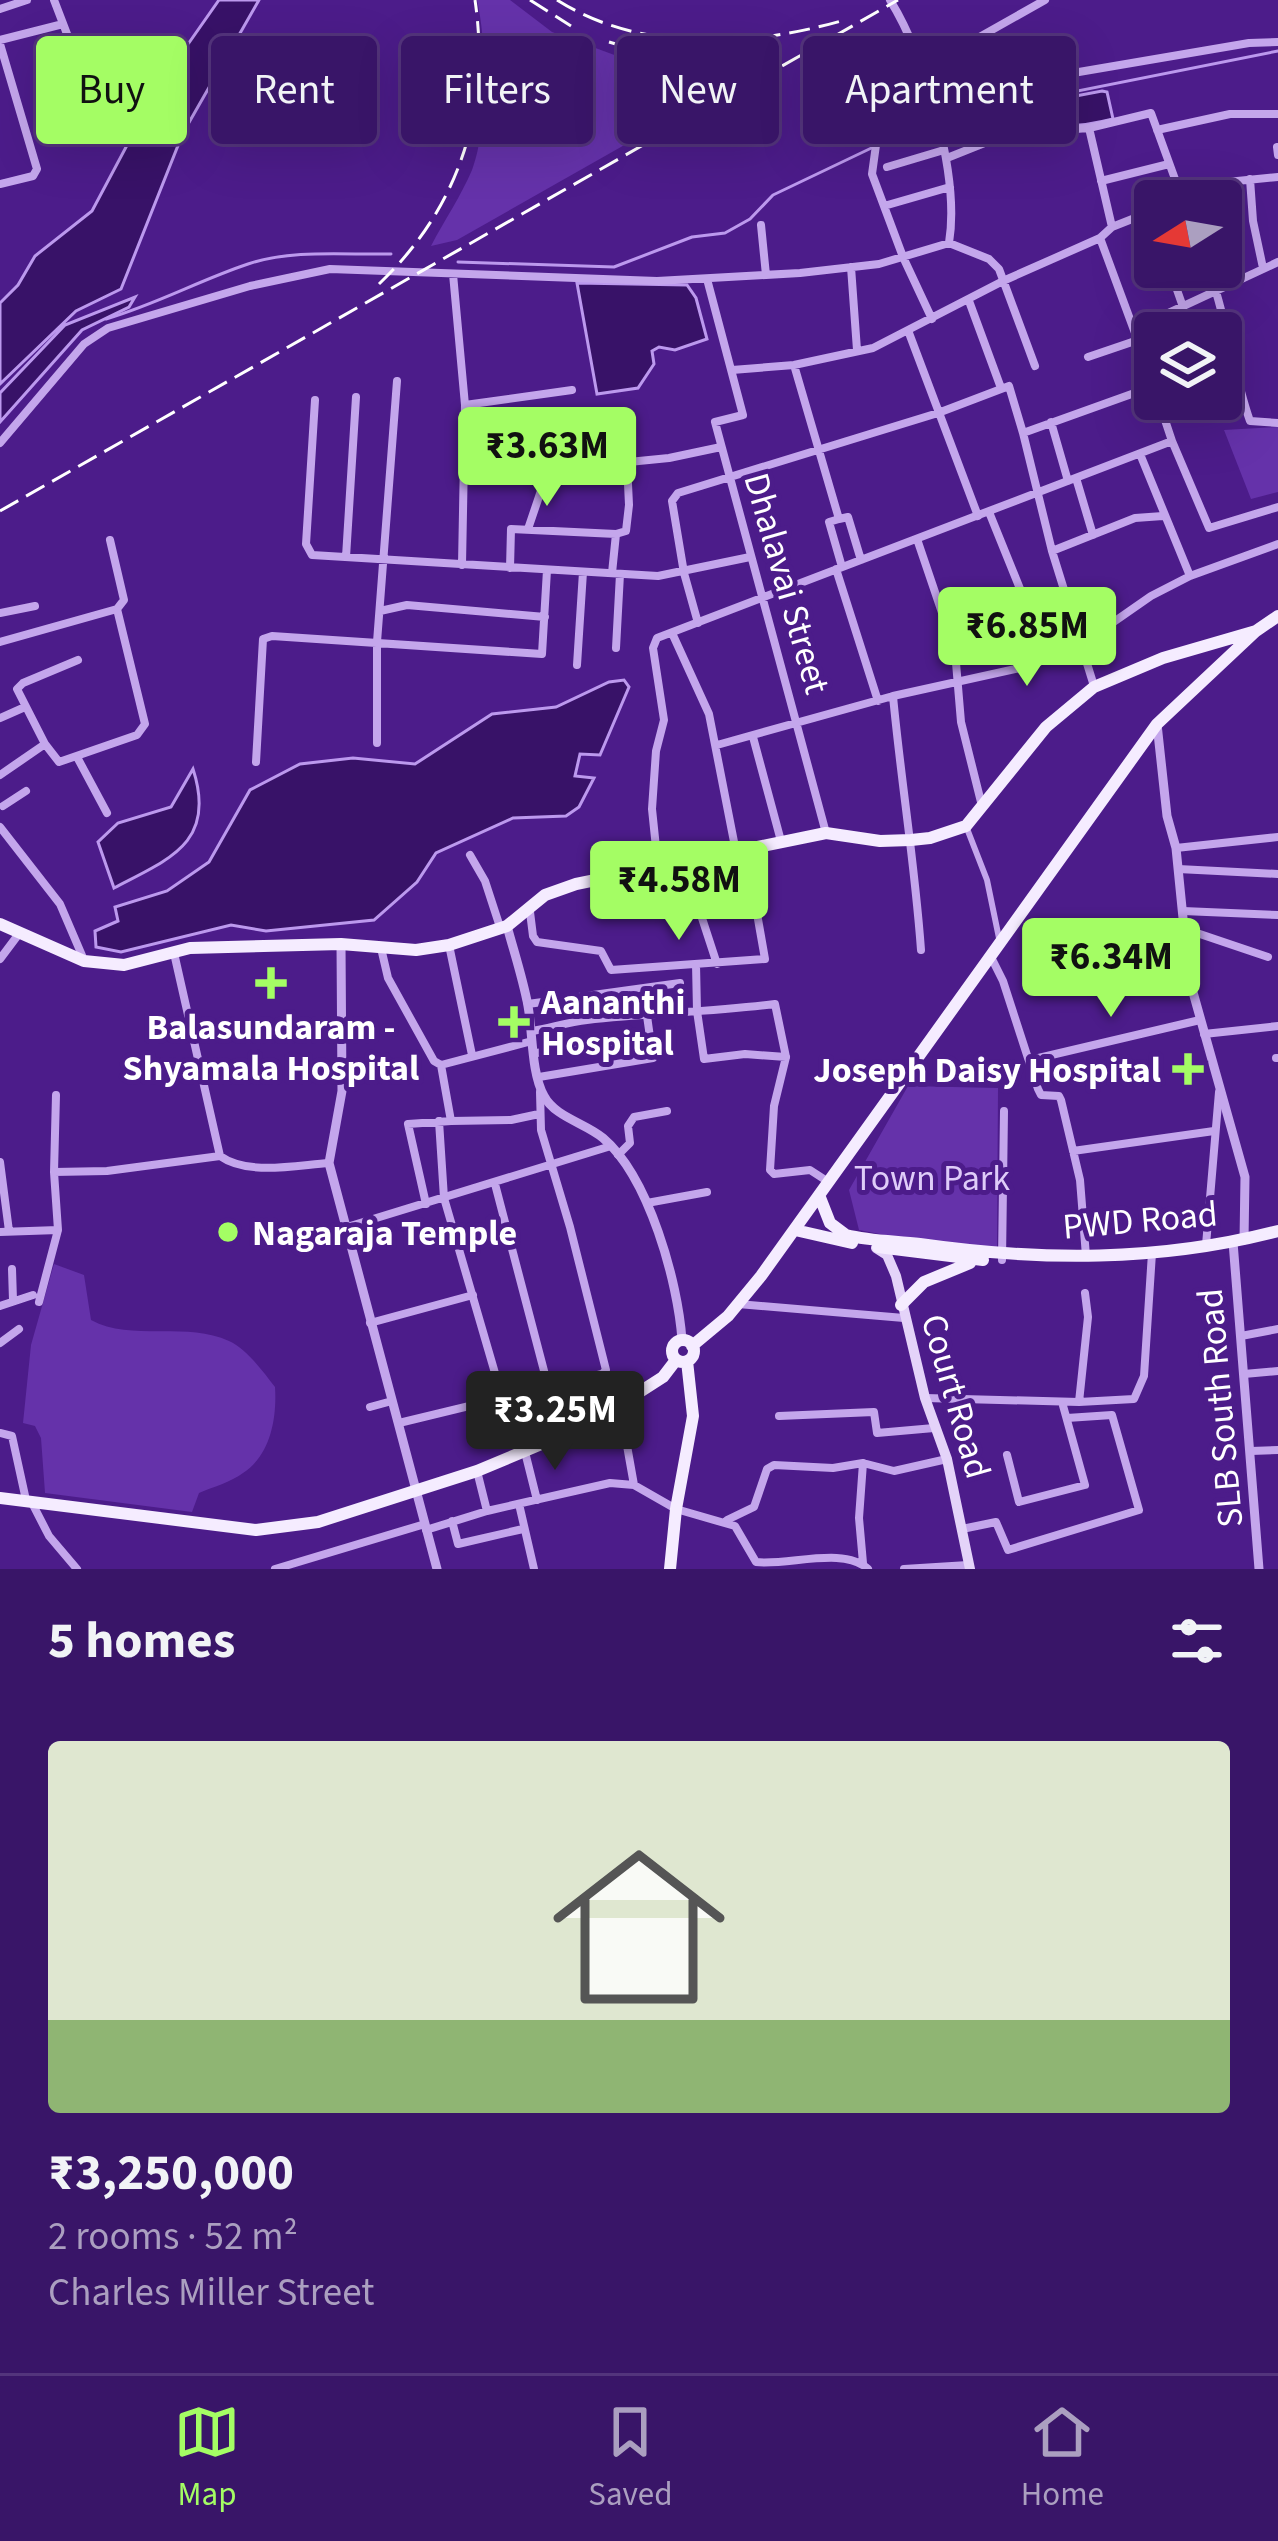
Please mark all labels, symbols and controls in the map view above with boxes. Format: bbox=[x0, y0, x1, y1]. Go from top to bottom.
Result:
chip: Buy bbox=[36, 36, 187, 144]
chip: Rent bbox=[211, 36, 377, 144]
chip: Filters bbox=[401, 36, 593, 144]
chip: New bbox=[617, 36, 779, 144]
chip: Apartment bbox=[803, 36, 1076, 144]
north arrow bbox=[1134, 180, 1242, 288]
map controls bbox=[1134, 180, 1242, 420]
button: layers bbox=[1134, 312, 1242, 420]
pin: ₹3.63M bbox=[449, 407, 645, 509]
text: ₹3.63M bbox=[485, 418, 609, 474]
street label: Dhalavai Street bbox=[731, 467, 842, 700]
pin: ₹6.85M bbox=[929, 587, 1125, 689]
text: ₹6.85M bbox=[965, 598, 1089, 654]
pin: ₹4.58M bbox=[581, 841, 777, 943]
text: ₹4.58M bbox=[617, 852, 741, 908]
pin: ₹6.34M bbox=[1013, 918, 1209, 1020]
text: ₹6.34M bbox=[1049, 929, 1173, 985]
marker: Balasundaram - Shyamala Hospital bbox=[255, 967, 287, 999]
place label: Aananthi Hospital bbox=[540, 977, 686, 1069]
place label: Balasundaram - Shyamala Hospital bbox=[123, 1002, 419, 1094]
marker: Aananthi Hospital bbox=[498, 1006, 530, 1038]
place label: Joseph Daisy Hospital bbox=[813, 1045, 1161, 1096]
marker: Joseph Daisy Hospital bbox=[1172, 1053, 1204, 1085]
park label: Town Park bbox=[854, 1153, 1010, 1204]
street label: PWD Road bbox=[1061, 1188, 1220, 1253]
place label: Nagaraja Temple bbox=[252, 1208, 517, 1259]
marker: Nagaraja Temple bbox=[215, 1219, 241, 1245]
street label: SLB South Road bbox=[1185, 1286, 1256, 1529]
street label: Court Road bbox=[908, 1308, 1003, 1485]
pin: ₹3.25M bbox=[457, 1371, 653, 1473]
text: ₹3.25M bbox=[493, 1382, 617, 1438]
text: 5 homes bbox=[48, 1605, 235, 1677]
icon: filters bbox=[1164, 1608, 1230, 1674]
icon: home bbox=[531, 1819, 747, 2035]
text: ₹3,250,000 bbox=[48, 2137, 294, 2209]
text: 2 rooms · 52 m² bbox=[48, 2209, 298, 2265]
text: Charles Miller Street bbox=[48, 2265, 374, 2321]
tab: Map bbox=[174, 2399, 240, 2518]
tab: Saved bbox=[588, 2399, 673, 2518]
tab: Home bbox=[1021, 2399, 1104, 2518]

